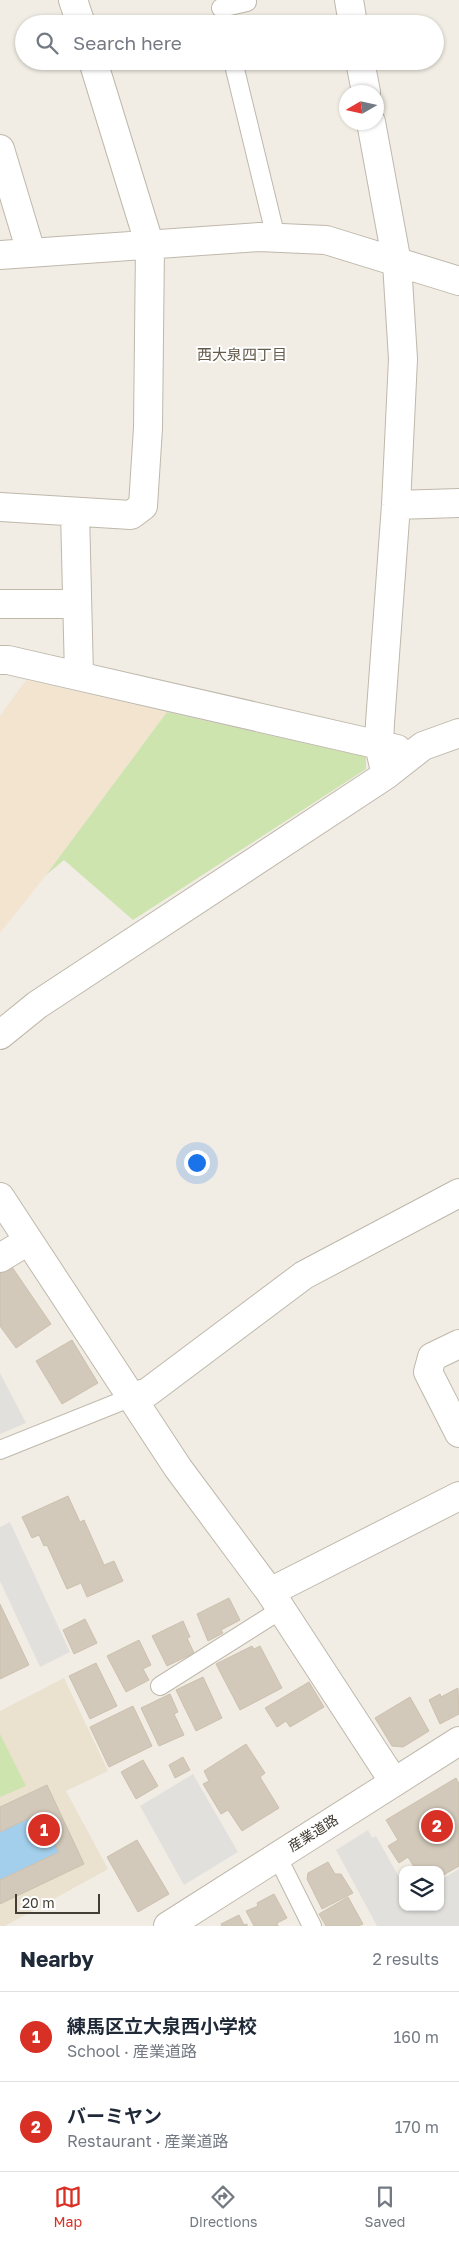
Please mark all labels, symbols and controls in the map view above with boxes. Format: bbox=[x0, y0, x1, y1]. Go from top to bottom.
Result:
search box bbox=[15, 15, 444, 70]
icon: search bbox=[33, 29, 61, 57]
text: Search here bbox=[73, 31, 182, 54]
north arrow bbox=[339, 85, 384, 130]
district label: 西大泉四丁目 bbox=[197, 345, 287, 363]
your location bbox=[184, 1150, 210, 1176]
pin: 2 bbox=[421, 1807, 453, 1845]
pin: 1 bbox=[28, 1811, 60, 1849]
street label: 産業道路 bbox=[284, 1811, 341, 1855]
map controls bbox=[399, 1866, 444, 1911]
button: layers bbox=[399, 1866, 444, 1911]
scale bar bbox=[15, 1891, 100, 1914]
text: 20 m bbox=[22, 1894, 55, 1911]
text: Nearby bbox=[20, 1946, 94, 1972]
text: 2 results bbox=[373, 1949, 439, 1969]
text: 練馬区立大泉西小学校 bbox=[67, 2014, 257, 2037]
text: 1 bbox=[32, 2027, 40, 2047]
text: 160 m bbox=[393, 2027, 439, 2047]
text: School · 産業道路 bbox=[67, 2041, 197, 2061]
text: バーミヤン bbox=[67, 2104, 162, 2127]
text: 2 bbox=[31, 2117, 41, 2137]
text: 170 m bbox=[395, 2117, 439, 2137]
text: Restaurant · 産業道路 bbox=[67, 2131, 229, 2151]
tab: Map bbox=[54, 2183, 82, 2230]
tab: Directions bbox=[189, 2183, 258, 2230]
tab: Saved bbox=[365, 2183, 405, 2230]

